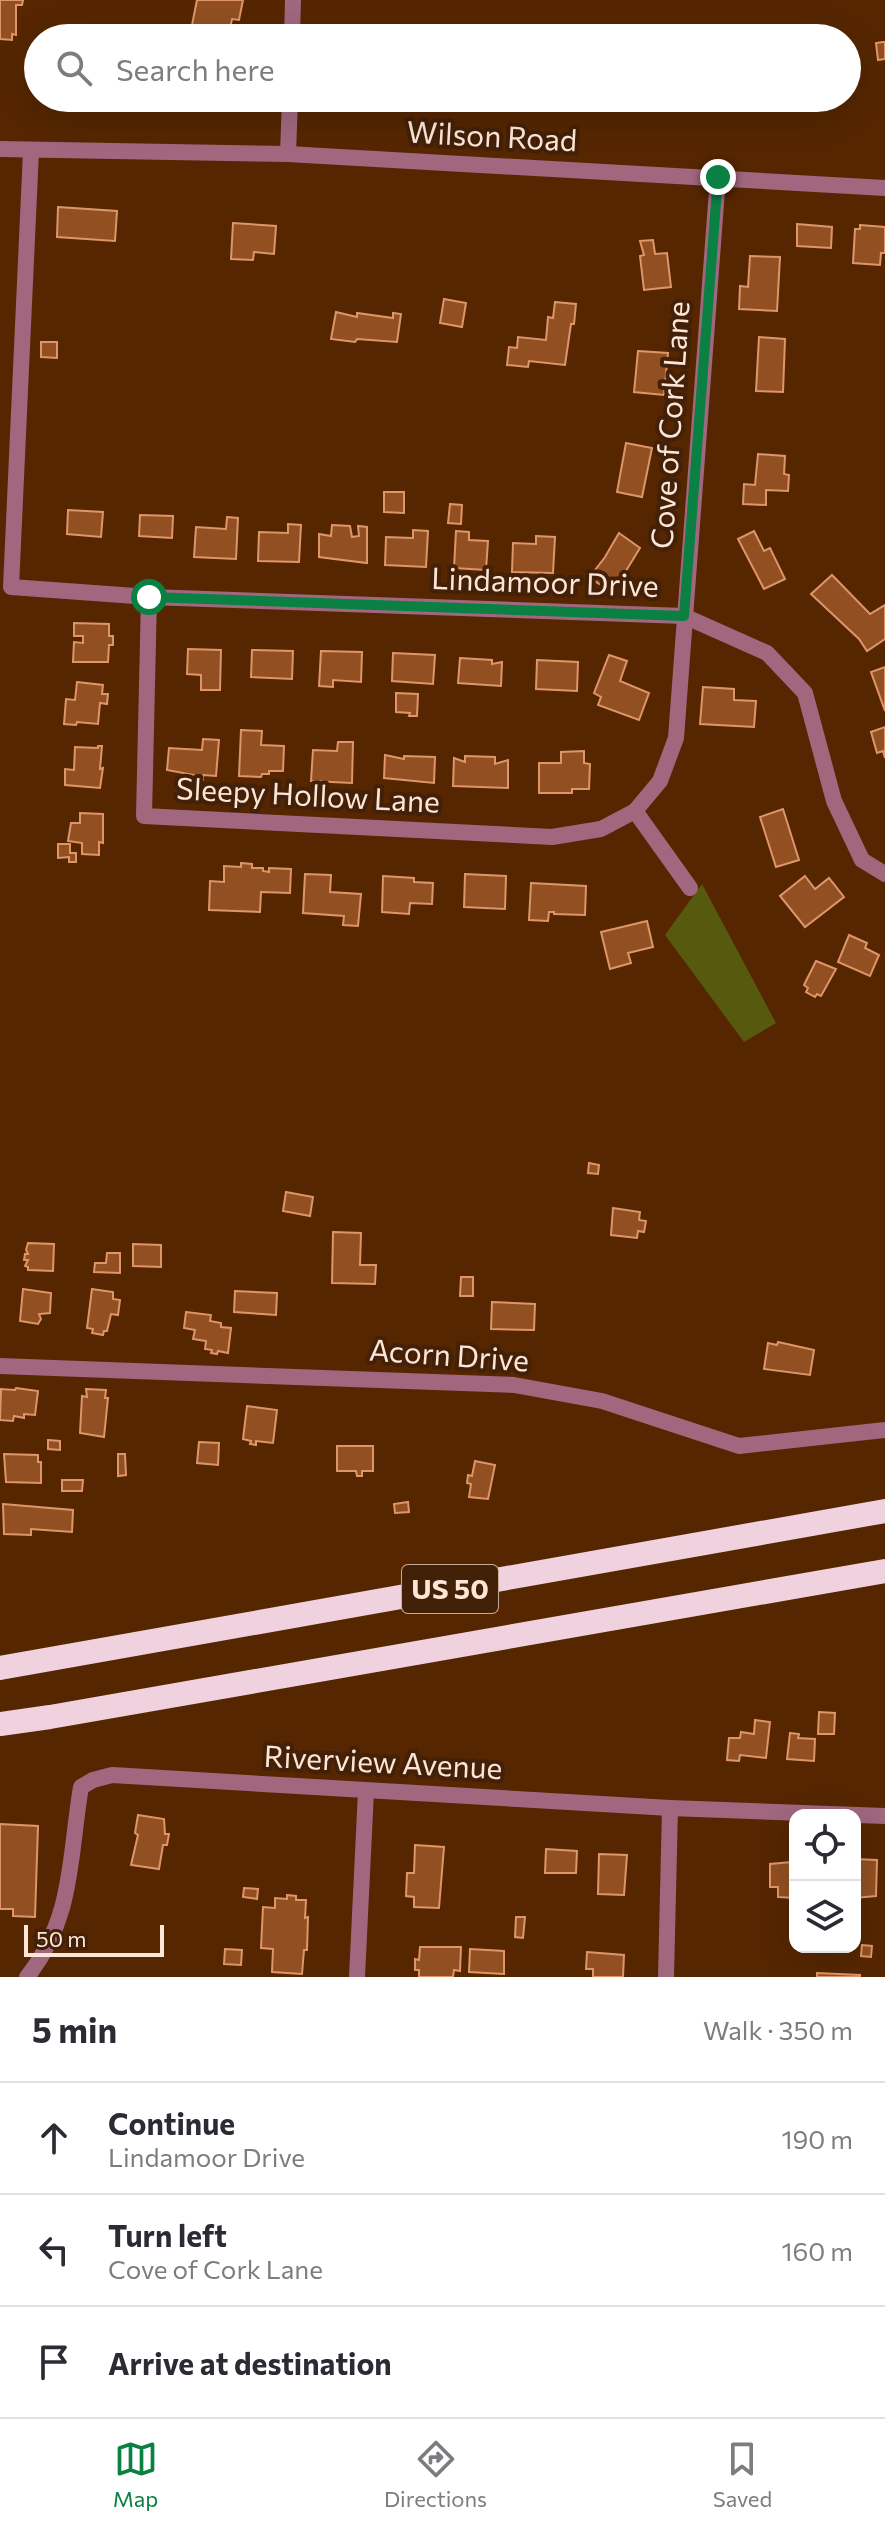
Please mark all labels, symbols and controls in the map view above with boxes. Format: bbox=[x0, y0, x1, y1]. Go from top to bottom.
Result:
search box bbox=[24, 24, 861, 112]
icon: search bbox=[52, 46, 96, 90]
text: Search here bbox=[116, 50, 275, 87]
street label: Wilson Road bbox=[406, 112, 578, 157]
route end bbox=[700, 159, 736, 195]
street label: Cove of Cork Lane bbox=[641, 300, 696, 550]
street label: Lindamoor Drive bbox=[431, 558, 659, 603]
route start bbox=[131, 579, 167, 615]
street label: Sleepy Hollow Lane bbox=[175, 768, 441, 819]
street label: Acorn Drive bbox=[368, 1329, 530, 1378]
road number: US 50 bbox=[402, 1565, 498, 1613]
street label: Riverview Avenue bbox=[263, 1736, 503, 1785]
map controls bbox=[789, 1809, 861, 1953]
button: locate bbox=[789, 1809, 861, 1881]
button: layers bbox=[789, 1881, 861, 1953]
scale bar bbox=[24, 1921, 164, 1957]
text: 50 m bbox=[36, 1925, 86, 1952]
text: 5 min bbox=[32, 2008, 117, 2050]
text: Walk · 350 m bbox=[703, 2014, 853, 2045]
text: Continue bbox=[108, 2104, 235, 2141]
icon: ahead bbox=[32, 2116, 76, 2160]
text: 190 m bbox=[781, 2123, 853, 2154]
text: Lindamoor Drive bbox=[108, 2141, 305, 2172]
text: Turn left bbox=[108, 2216, 227, 2253]
icon: left bbox=[32, 2228, 76, 2272]
text: 160 m bbox=[781, 2235, 853, 2266]
text: Cove of Cork Lane bbox=[108, 2253, 323, 2284]
icon: arrive bbox=[32, 2340, 76, 2384]
text: Arrive at destination bbox=[108, 2344, 392, 2381]
tab: Map bbox=[113, 2437, 158, 2512]
tab: Directions bbox=[384, 2437, 487, 2512]
tab: Saved bbox=[713, 2437, 772, 2512]

